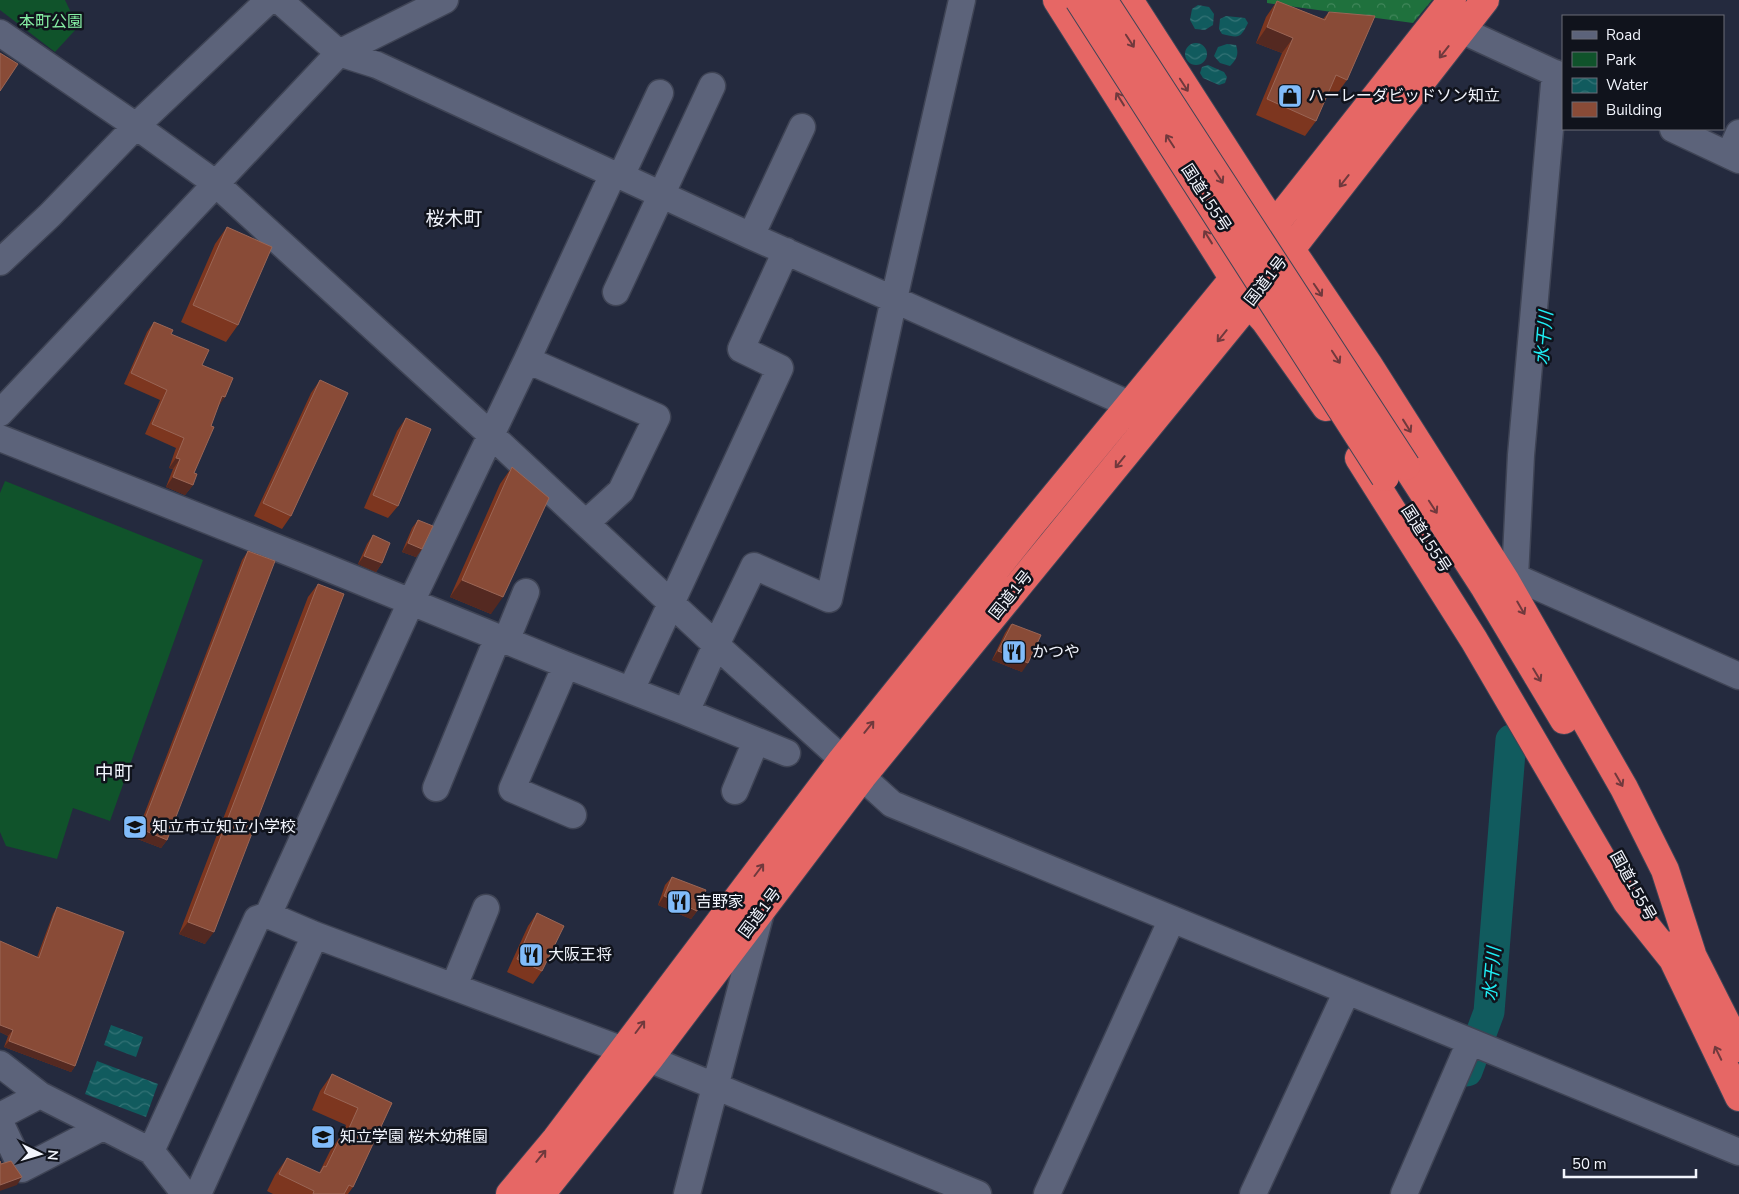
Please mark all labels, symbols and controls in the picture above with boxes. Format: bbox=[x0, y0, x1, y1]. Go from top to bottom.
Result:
park label: 本町公園 bbox=[19, 11, 83, 33]
legend bbox=[1562, 15, 1724, 130]
text: Road bbox=[1606, 25, 1641, 45]
one-way arrow bbox=[1125, 34, 1135, 48]
one-way arrow bbox=[1439, 45, 1449, 59]
text: Park bbox=[1606, 50, 1636, 70]
text: Water bbox=[1606, 75, 1649, 95]
one-way arrow bbox=[1179, 78, 1189, 92]
shop icon: ハーレーダビッドソン知立 bbox=[1277, 83, 1303, 109]
place label: ハーレーダビッドソン知立 bbox=[1308, 85, 1500, 107]
one-way arrow bbox=[1115, 93, 1125, 107]
text: Building bbox=[1606, 100, 1662, 120]
one-way arrow bbox=[1164, 134, 1175, 148]
street label: 国道155号 bbox=[1176, 160, 1236, 236]
one-way arrow bbox=[1213, 170, 1224, 184]
one-way arrow bbox=[1339, 174, 1350, 187]
district label: 桜木町 bbox=[425, 206, 483, 232]
one-way arrow bbox=[1202, 230, 1212, 244]
street label: 国道1号 bbox=[1240, 252, 1292, 310]
one-way arrow bbox=[1313, 283, 1323, 297]
water label: 水干川 bbox=[1530, 308, 1558, 366]
one-way arrow bbox=[1217, 329, 1228, 342]
one-way arrow bbox=[1331, 350, 1341, 364]
one-way arrow bbox=[1402, 419, 1412, 433]
one-way arrow bbox=[1114, 455, 1125, 468]
one-way arrow bbox=[1428, 500, 1438, 514]
street label: 国道155号 bbox=[1396, 501, 1456, 577]
street label: 国道1号 bbox=[984, 566, 1038, 624]
one-way arrow bbox=[1517, 600, 1527, 615]
restaurant icon: かつや bbox=[1001, 639, 1027, 665]
place label: かつや bbox=[1032, 641, 1080, 663]
one-way arrow bbox=[1532, 667, 1542, 681]
one-way arrow bbox=[863, 721, 874, 734]
district label: 中町 bbox=[95, 760, 133, 786]
one-way arrow bbox=[1614, 772, 1624, 787]
school or university icon: 知立市立知立小学校 bbox=[122, 814, 148, 840]
place label: 知立市立知立小学校 bbox=[152, 816, 296, 838]
street label: 国道155号 bbox=[1605, 847, 1661, 925]
one-way arrow bbox=[754, 864, 765, 877]
street label: 国道1号 bbox=[734, 883, 786, 943]
restaurant icon: 吉野家 bbox=[666, 889, 692, 915]
place label: 吉野家 bbox=[696, 891, 744, 913]
restaurant icon: 大阪王将 bbox=[518, 942, 544, 968]
place label: 大阪王将 bbox=[548, 944, 612, 966]
water label: 水干川 bbox=[1478, 944, 1506, 1002]
one-way arrow bbox=[635, 1020, 645, 1034]
one-way arrow bbox=[1713, 1045, 1723, 1060]
school or university icon: 知立学園 桜木幼稚園 bbox=[310, 1124, 336, 1150]
place label: 知立学園 桜木幼稚園 bbox=[340, 1126, 488, 1148]
north arrow bbox=[15, 1129, 65, 1179]
scale bar bbox=[1564, 1146, 1696, 1178]
text: N bbox=[43, 1149, 62, 1161]
one-way arrow bbox=[536, 1150, 547, 1163]
text: 50 m bbox=[1572, 1154, 1607, 1174]

